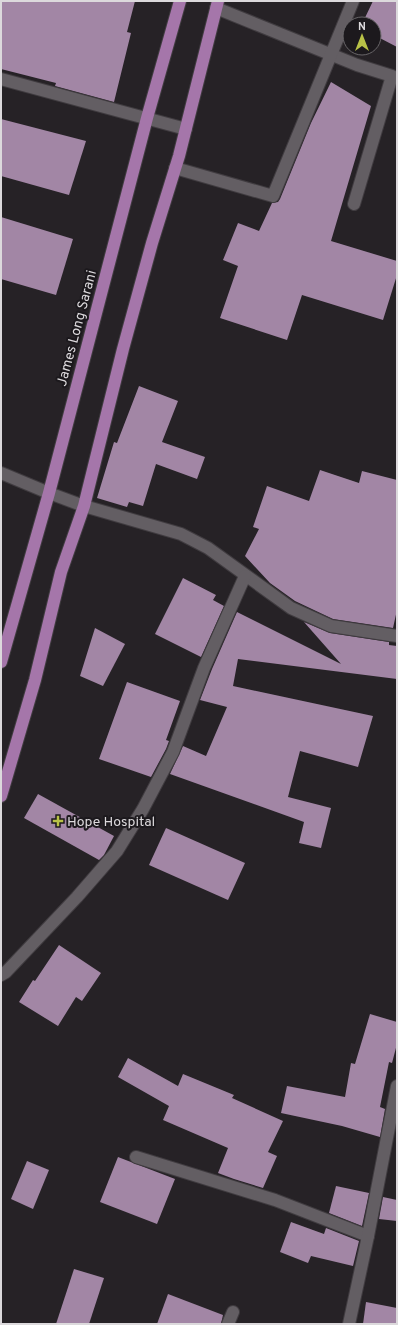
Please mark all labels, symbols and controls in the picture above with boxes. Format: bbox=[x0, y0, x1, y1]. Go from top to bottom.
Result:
north arrow bbox=[342, 16, 382, 56]
text: N bbox=[358, 20, 366, 34]
street label: James Long Sarani bbox=[54, 269, 101, 388]
place label: Hope Hospital bbox=[67, 814, 155, 831]
marker: Hope Hospital bbox=[52, 815, 64, 827]

